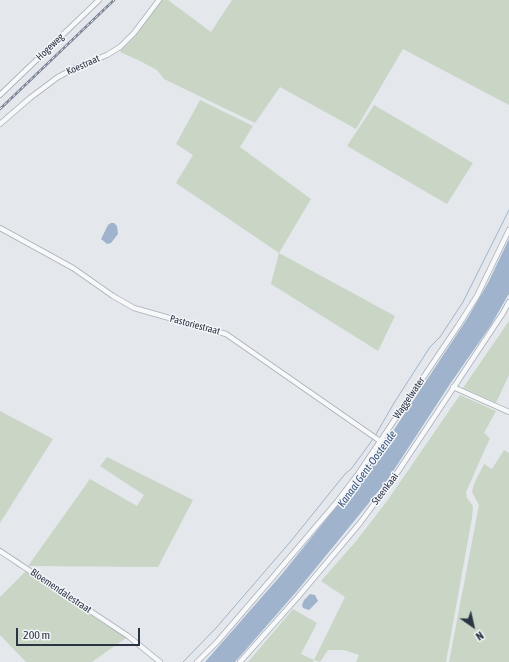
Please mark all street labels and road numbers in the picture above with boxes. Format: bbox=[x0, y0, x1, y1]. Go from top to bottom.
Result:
street label: Hogeweg bbox=[34, 31, 66, 63]
street label: Koestraat bbox=[64, 52, 102, 78]
street label: Pastoriestraat bbox=[169, 313, 221, 337]
street label: Waggelwater bbox=[391, 375, 427, 421]
street label: Steenkaai bbox=[369, 471, 401, 507]
street label: Bloemendalestraat bbox=[28, 566, 94, 616]

